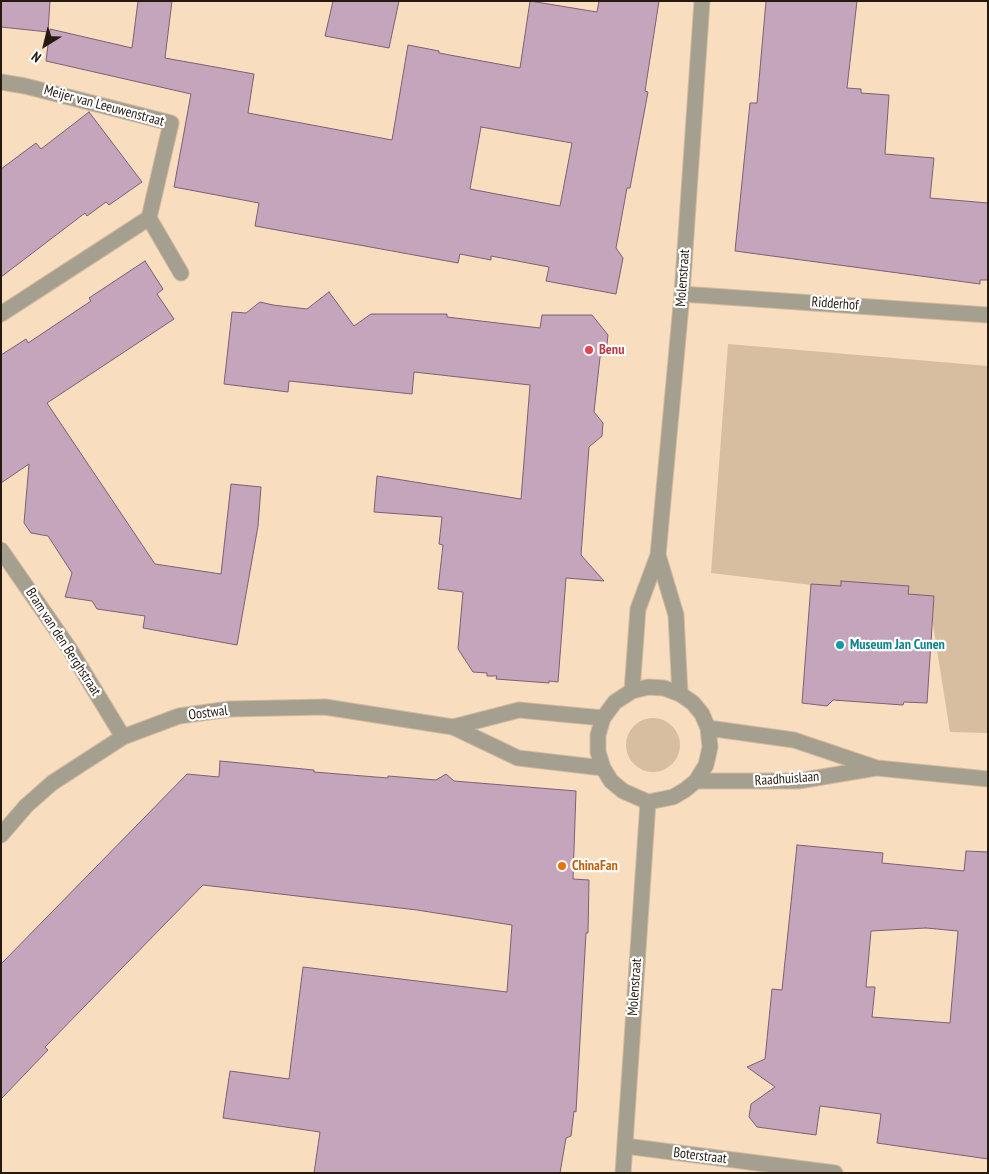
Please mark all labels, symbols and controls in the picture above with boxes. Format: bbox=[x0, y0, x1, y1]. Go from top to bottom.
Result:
north arrow bbox=[20, 20, 70, 70]
text: N bbox=[28, 48, 45, 67]
street label: Meijer van Leeuwenstraat bbox=[42, 82, 166, 130]
street label: Molenstraat bbox=[673, 249, 693, 307]
street label: Ridderhof bbox=[811, 294, 859, 314]
place label: Benu bbox=[599, 342, 624, 358]
marker: Benu bbox=[583, 344, 595, 356]
street label: Bram van den Berghstraat bbox=[22, 585, 104, 699]
place label: Museum Jan Cunen bbox=[850, 637, 945, 653]
marker: Museum Jan Cunen bbox=[834, 639, 846, 651]
street label: Oostwal bbox=[187, 702, 229, 724]
street label: Raadhuislaan bbox=[754, 768, 820, 790]
place label: ChinaFan bbox=[572, 858, 618, 874]
marker: ChinaFan bbox=[556, 860, 568, 872]
street label: Molenstraat bbox=[625, 958, 645, 1016]
street label: Boterstraat bbox=[672, 1144, 728, 1168]

